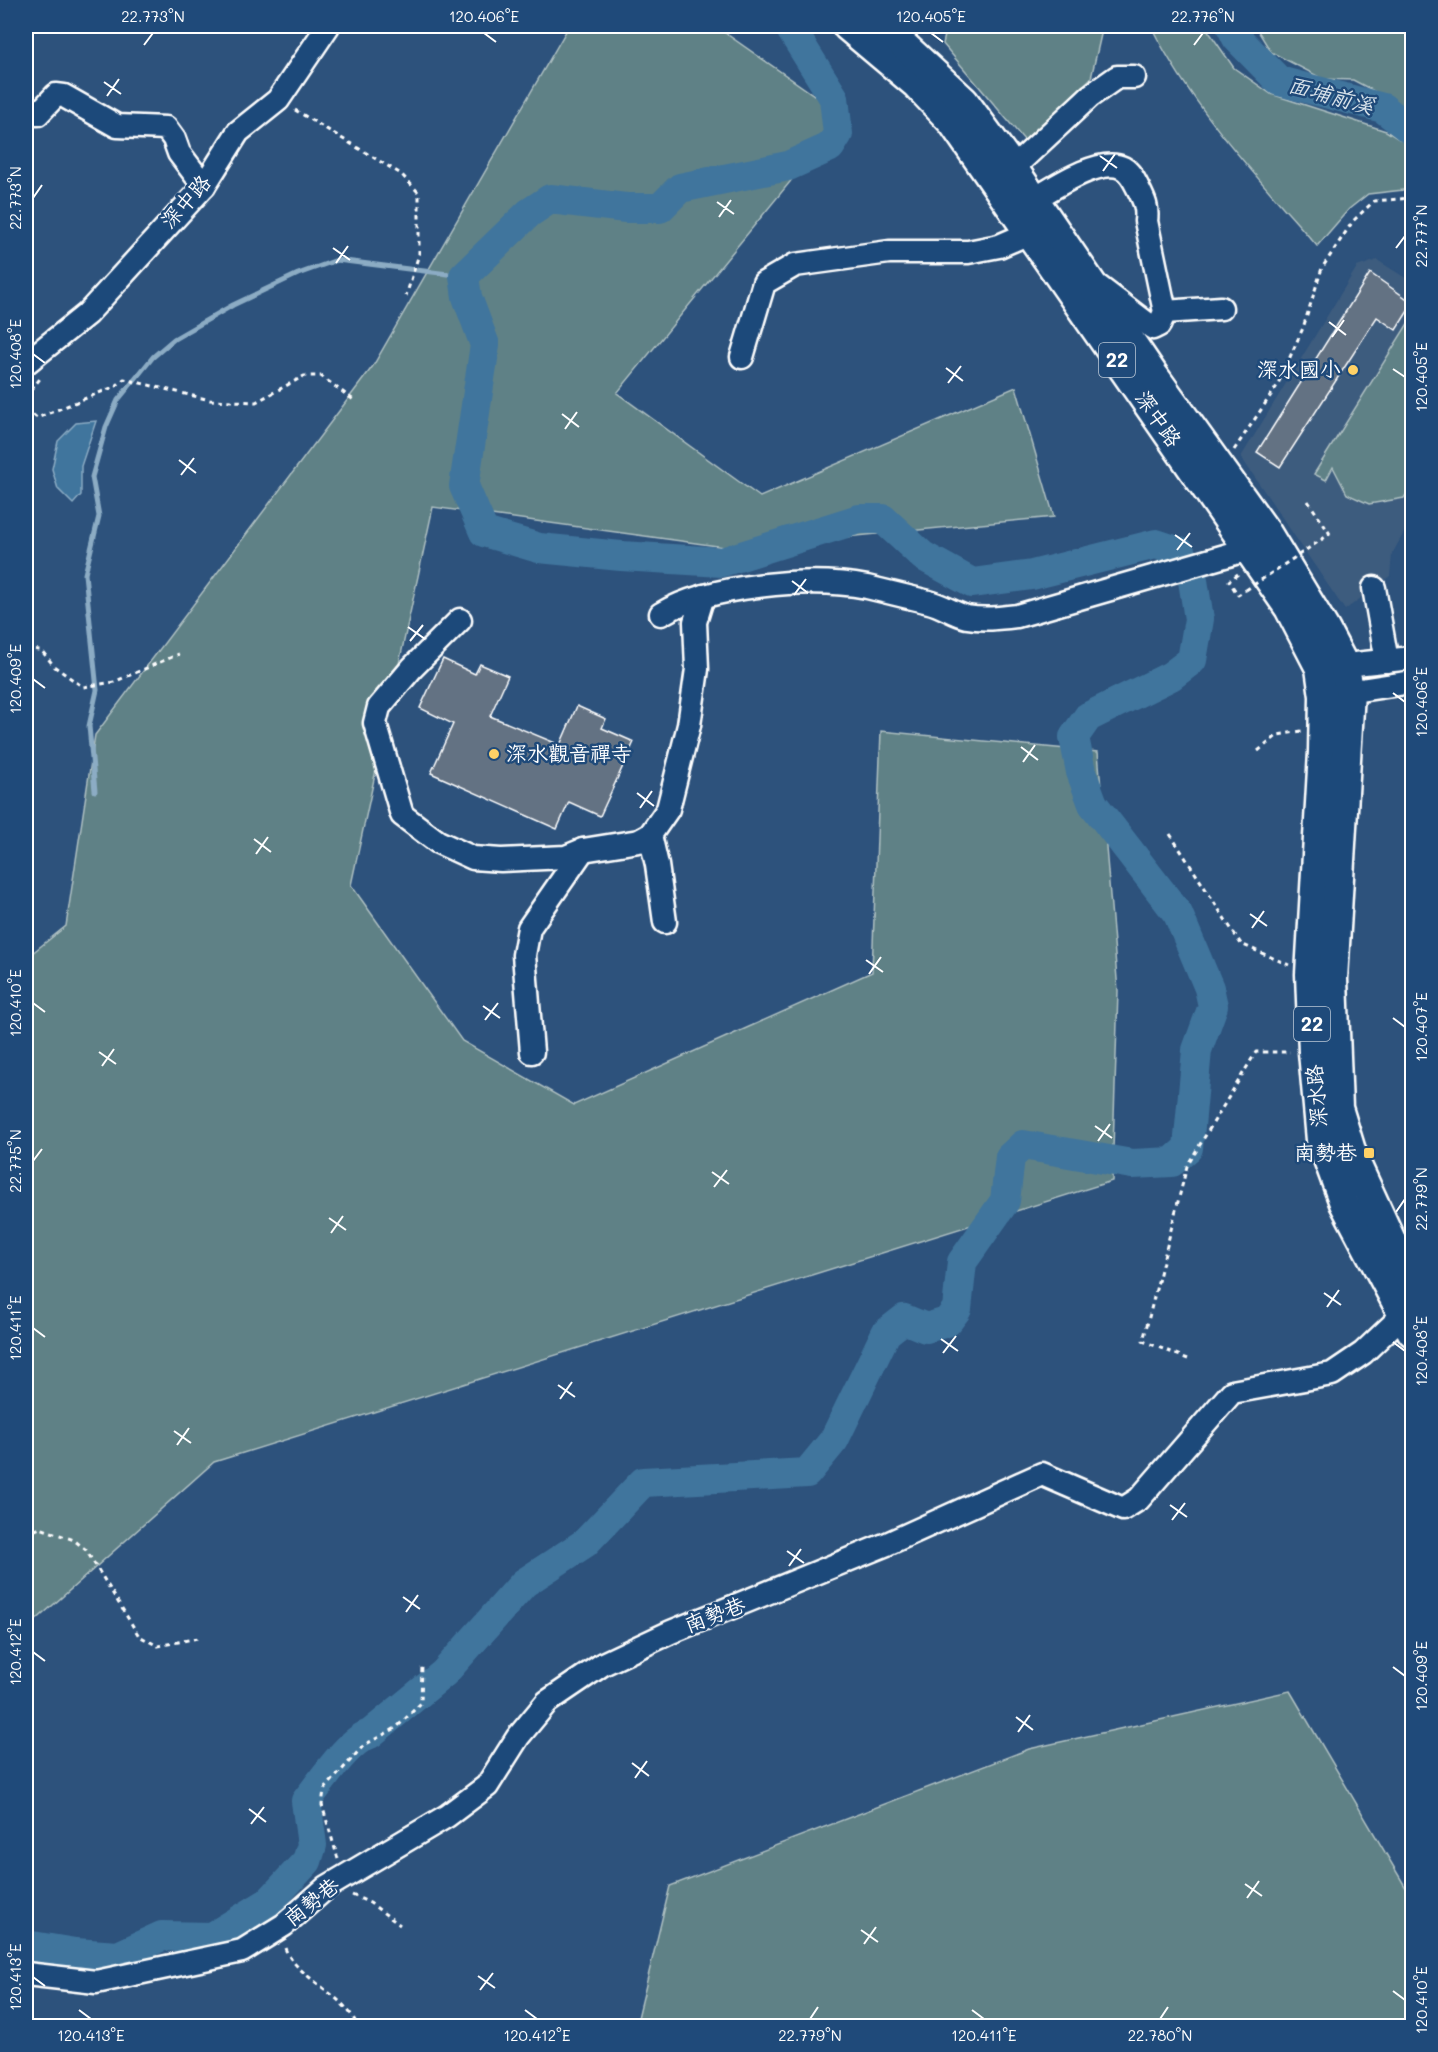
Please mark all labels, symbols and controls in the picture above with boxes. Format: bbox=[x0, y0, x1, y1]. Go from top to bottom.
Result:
text: 22.773°N bbox=[121, 6, 185, 26]
text: 120.406°E bbox=[449, 6, 520, 26]
text: 120.405°E bbox=[896, 6, 966, 26]
text: 22.776°N bbox=[1171, 6, 1235, 26]
water label: 面埔前溪 bbox=[1285, 69, 1378, 120]
text: 22.773°N bbox=[5, 166, 25, 230]
street label: 深中路 bbox=[154, 168, 216, 234]
text: 22.777°N bbox=[1411, 204, 1431, 268]
text: 120.408°E bbox=[5, 318, 25, 389]
text: 120.405°E bbox=[1411, 342, 1431, 412]
road number: 22 bbox=[1099, 343, 1135, 377]
place label: 深水國小 bbox=[1257, 355, 1341, 382]
marker: 深水國小 bbox=[1346, 363, 1360, 377]
street label: 深中路 bbox=[1130, 385, 1188, 452]
text: 120.409°E bbox=[5, 644, 25, 714]
text: 120.406°E bbox=[1411, 666, 1431, 737]
place label: 深水觀音禪寺 bbox=[506, 739, 632, 766]
marker: 深水觀音禪寺 bbox=[487, 747, 501, 761]
text: 120.410°E bbox=[5, 969, 25, 1037]
text: 120.407°E bbox=[1411, 992, 1431, 1062]
road number: 22 bbox=[1294, 1007, 1330, 1041]
street label: 深水路 bbox=[1299, 1064, 1332, 1129]
text: 22.775°N bbox=[5, 1129, 25, 1193]
place label: 南勢巷 bbox=[1294, 1138, 1357, 1165]
marker: 南勢巷 bbox=[1362, 1146, 1376, 1160]
text: 22.779°N bbox=[1411, 1167, 1431, 1231]
text: 120.411°E bbox=[5, 1295, 25, 1361]
text: 120.408°E bbox=[1411, 1315, 1431, 1386]
street label: 南勢巷 bbox=[680, 1590, 749, 1637]
text: 120.412°E bbox=[5, 1618, 25, 1686]
text: 120.409°E bbox=[1411, 1641, 1431, 1711]
street label: 南勢巷 bbox=[278, 1871, 344, 1931]
text: 120.413°E bbox=[5, 1943, 25, 2011]
text: 120.410°E bbox=[1411, 1966, 1431, 2034]
text: 120.413°E bbox=[57, 2025, 125, 2045]
text: 120.412°E bbox=[504, 2025, 571, 2045]
text: 22.779°N bbox=[778, 2025, 842, 2045]
text: 120.411°E bbox=[951, 2025, 1017, 2045]
text: 22.780°N bbox=[1128, 2025, 1192, 2045]

